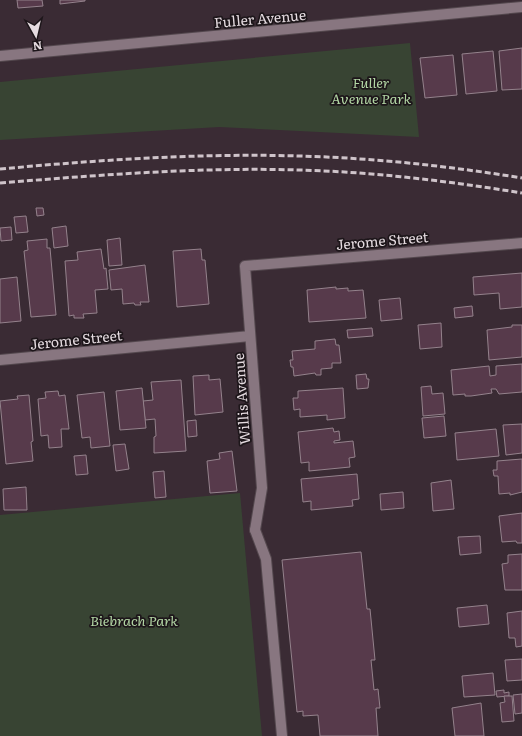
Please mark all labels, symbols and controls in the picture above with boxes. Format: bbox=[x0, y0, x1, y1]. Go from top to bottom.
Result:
street label: Fuller Avenue bbox=[213, 4, 307, 32]
north arrow bbox=[16, 16, 56, 56]
text: N bbox=[32, 38, 43, 55]
park label: Fuller Avenue Park bbox=[331, 72, 411, 108]
street label: Jerome Street bbox=[335, 226, 429, 254]
street label: Jerome Street bbox=[29, 324, 123, 354]
street label: Willis Avenue bbox=[228, 352, 254, 446]
park label: Biebrach Park bbox=[90, 610, 178, 630]

